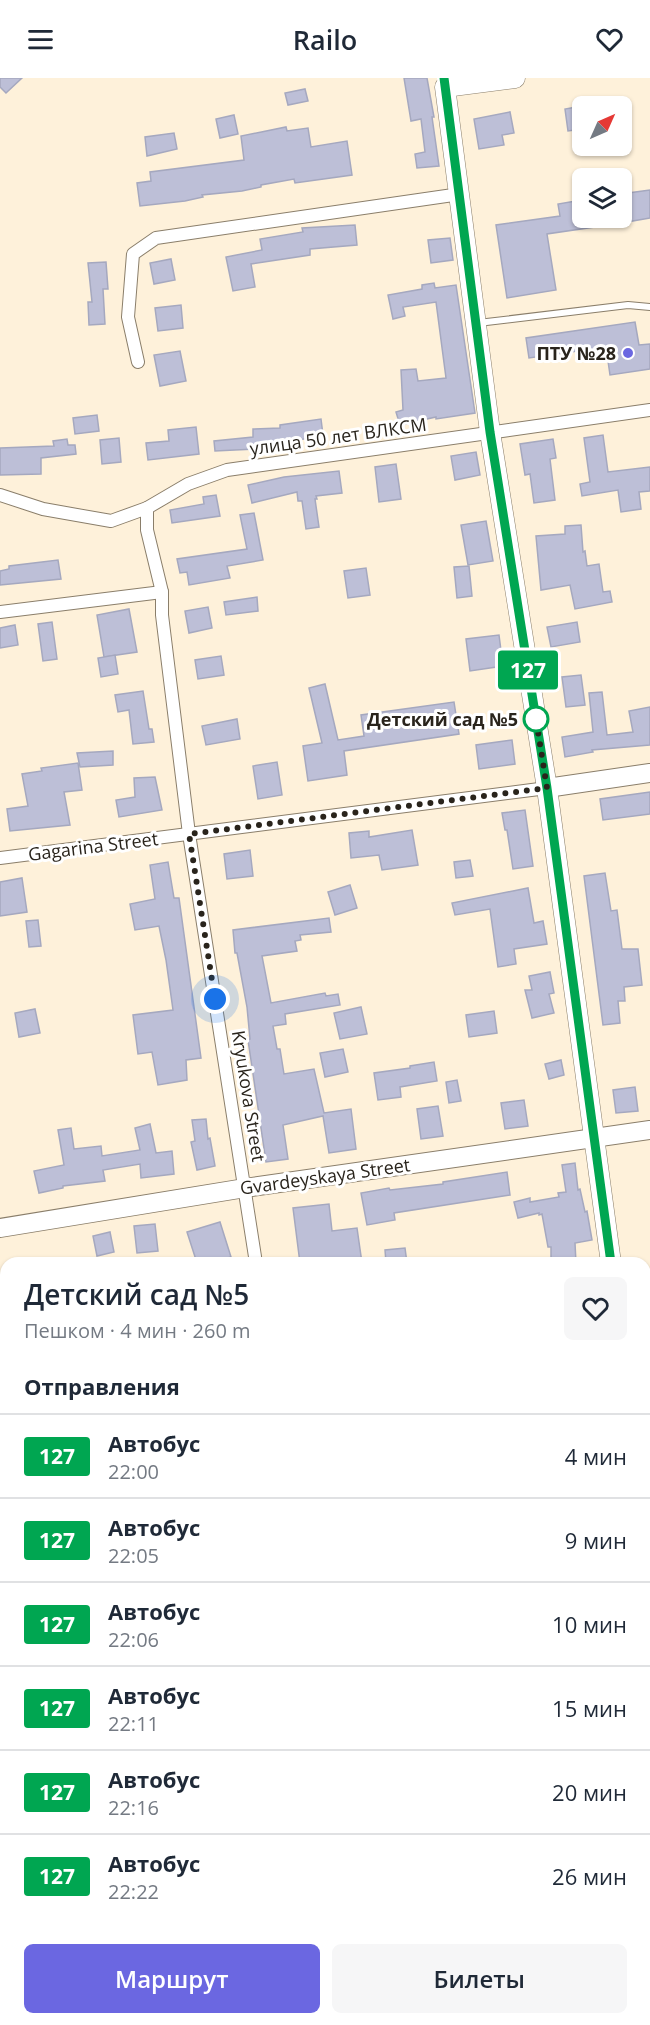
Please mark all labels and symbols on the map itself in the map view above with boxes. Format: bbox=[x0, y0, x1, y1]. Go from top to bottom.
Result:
north arrow bbox=[572, 96, 632, 156]
place label: ПТУ №28 bbox=[536, 341, 616, 365]
marker: ПТУ №28 bbox=[621, 346, 635, 360]
street label: улица 50 лет ВЛКСМ bbox=[248, 412, 428, 460]
line badge: 127 bbox=[494, 650, 562, 690]
marker: Детский сад №5 bbox=[523, 706, 549, 732]
place label: Детский сад №5 bbox=[367, 707, 518, 731]
street label: Gagarina Street bbox=[27, 826, 159, 866]
your location bbox=[200, 984, 230, 1014]
street label: Kryukova Street bbox=[227, 1029, 271, 1163]
street label: Gvardeyskaya Street bbox=[238, 1152, 412, 1200]

